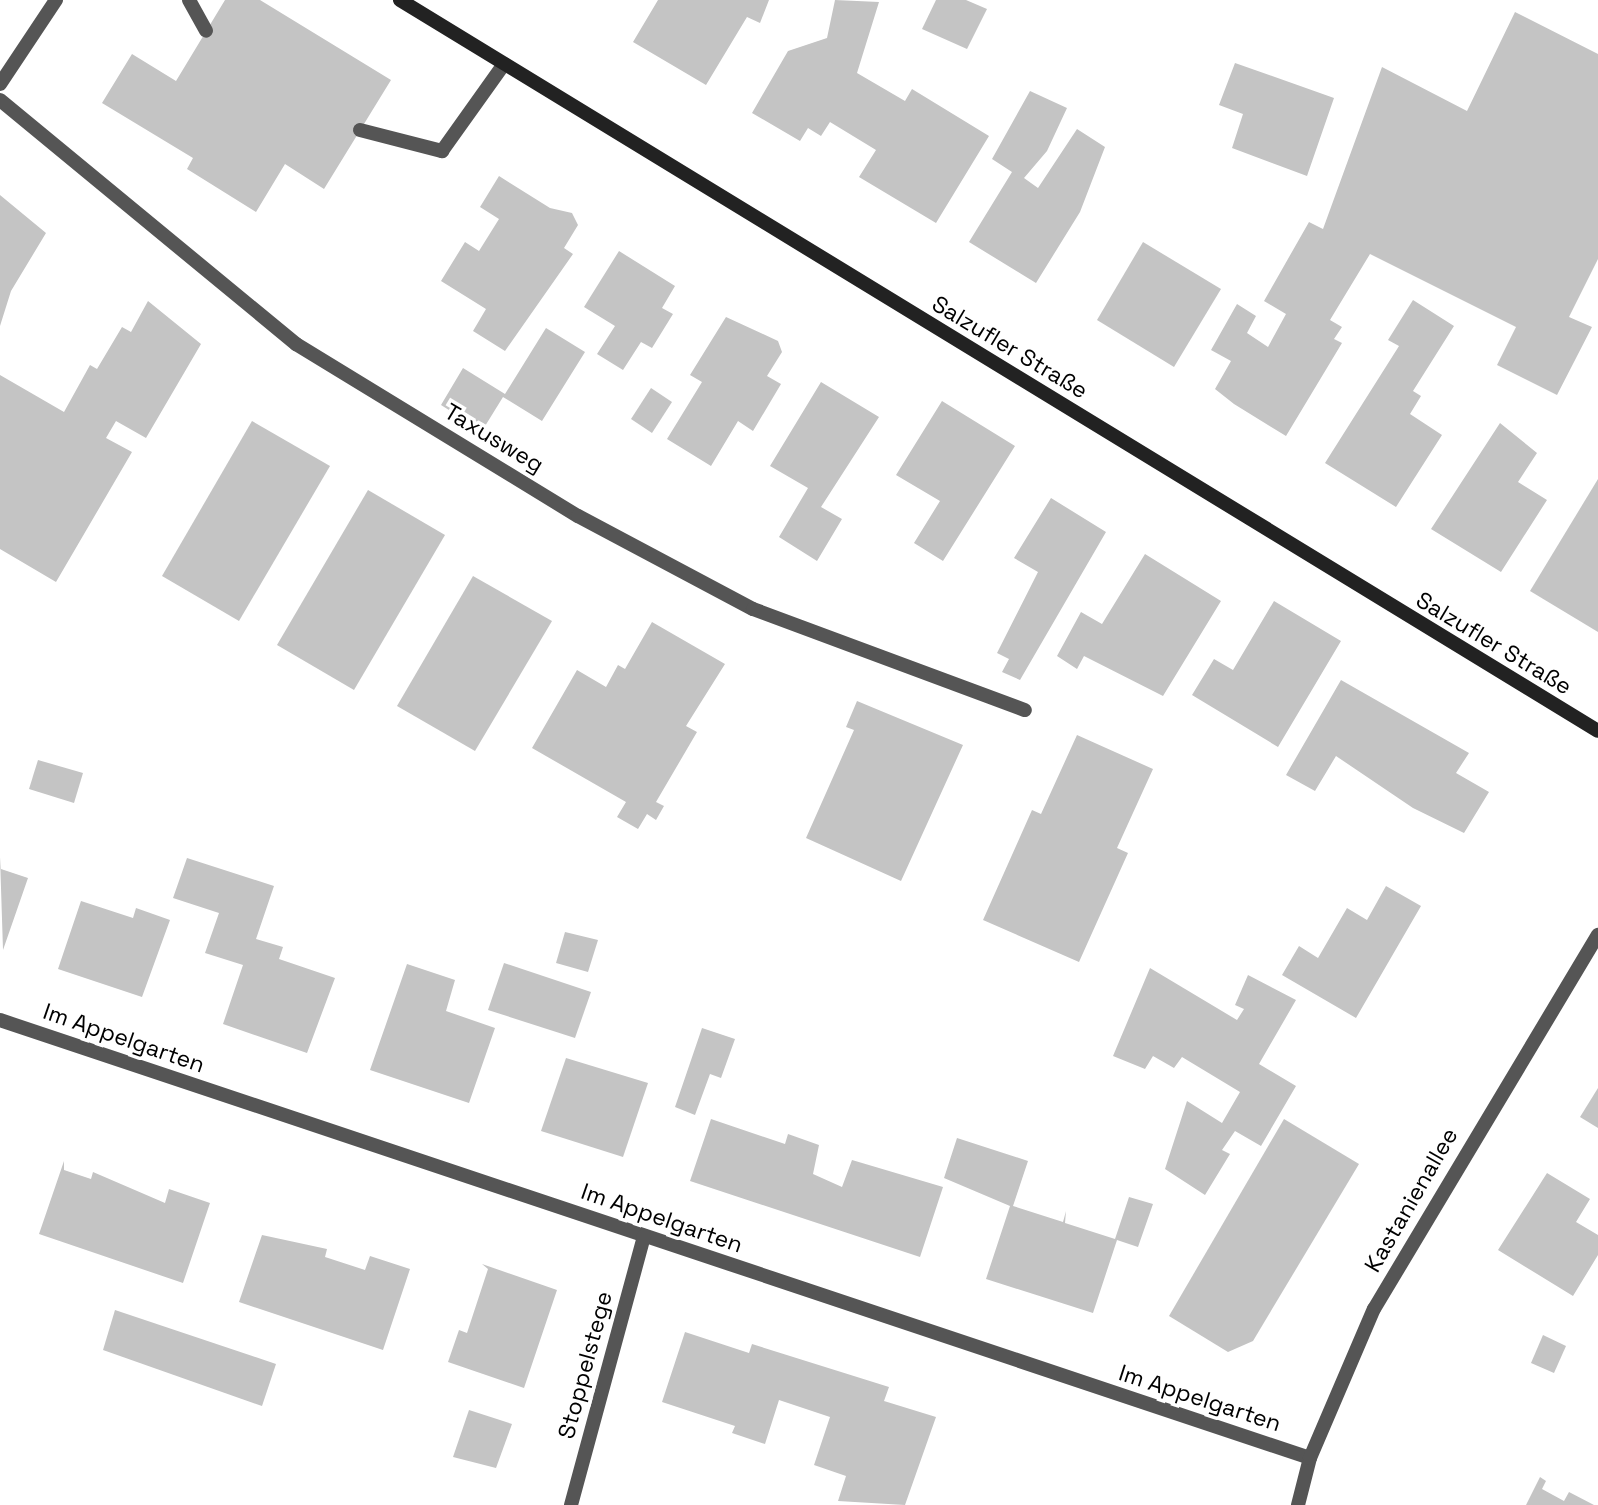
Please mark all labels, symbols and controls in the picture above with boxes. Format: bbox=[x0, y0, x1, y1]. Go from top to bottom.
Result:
street label: Salzufler Straße bbox=[927, 290, 1093, 404]
street label: Taxusweg bbox=[439, 398, 549, 478]
street label: Salzufler Straße bbox=[1411, 586, 1577, 700]
street label: Im Appelgarten bbox=[40, 997, 208, 1079]
street label: Kastanienallee bbox=[1359, 1123, 1463, 1277]
street label: Im Appelgarten bbox=[578, 1177, 746, 1259]
street label: Stoppelstege bbox=[552, 1288, 618, 1442]
street label: Im Appelgarten bbox=[1115, 1359, 1285, 1437]

